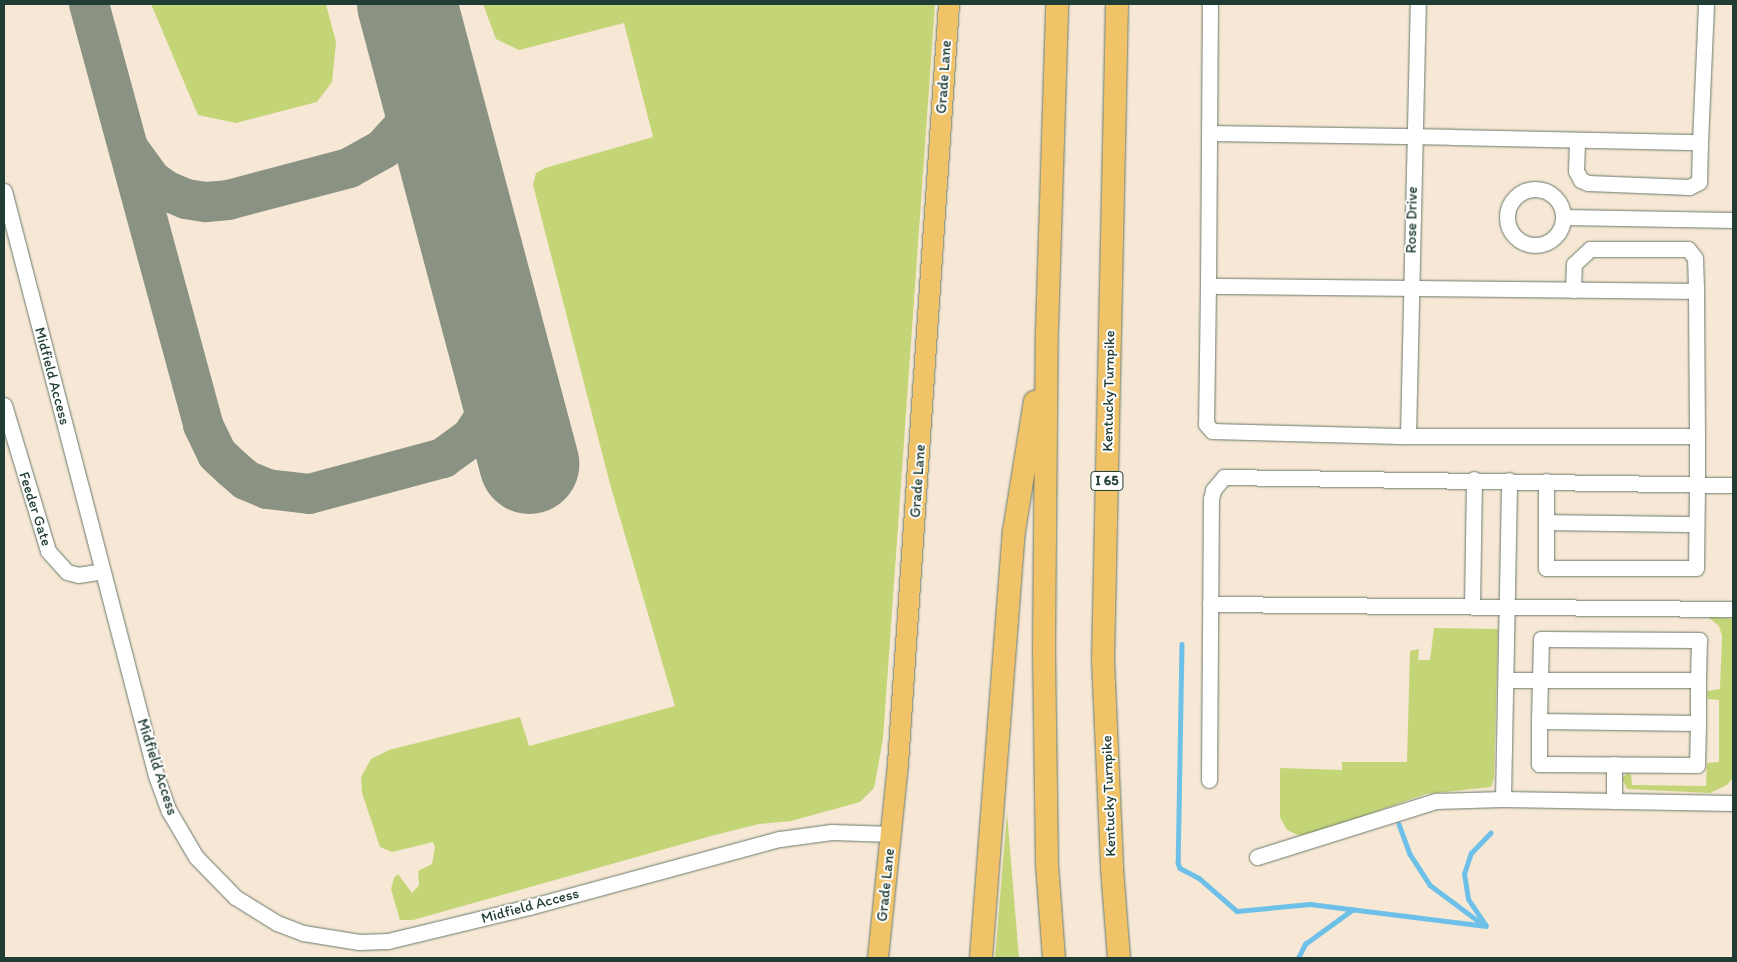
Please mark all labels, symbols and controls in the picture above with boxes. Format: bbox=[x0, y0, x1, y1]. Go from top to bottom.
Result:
street label: Grade Lane bbox=[932, 40, 956, 114]
street label: Rose Drive bbox=[1402, 186, 1422, 254]
street label: Midfield Access bbox=[30, 325, 74, 427]
street label: Kentucky Turnpike bbox=[1099, 331, 1119, 451]
street label: Grade Lane bbox=[906, 444, 930, 518]
street label: Feeder Gate bbox=[15, 470, 55, 548]
road number: I 65 bbox=[1090, 470, 1124, 492]
street label: Midfield Access bbox=[133, 716, 181, 818]
street label: Kentucky Turnpike bbox=[1098, 735, 1120, 857]
street label: Grade Lane bbox=[873, 847, 899, 923]
street label: Midfield Access bbox=[479, 884, 581, 928]

